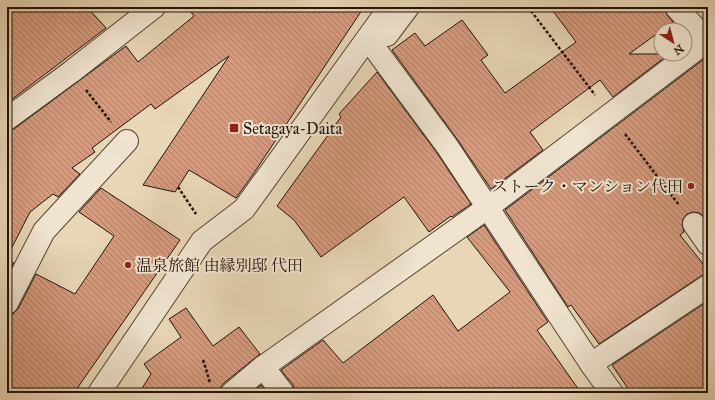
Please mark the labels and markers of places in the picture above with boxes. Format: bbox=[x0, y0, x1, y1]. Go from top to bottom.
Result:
place label: Setagaya-Daita bbox=[243, 119, 342, 139]
marker: Setagaya-Daita bbox=[228, 122, 240, 134]
place label: ストーク・マンション代田 bbox=[492, 177, 683, 196]
marker: ストーク・マンション代田 bbox=[686, 181, 696, 191]
place label: 温泉旅館 由縁別邸 代田 bbox=[136, 256, 303, 275]
marker: 温泉旅館 由縁別邸 代田 bbox=[123, 260, 133, 270]

